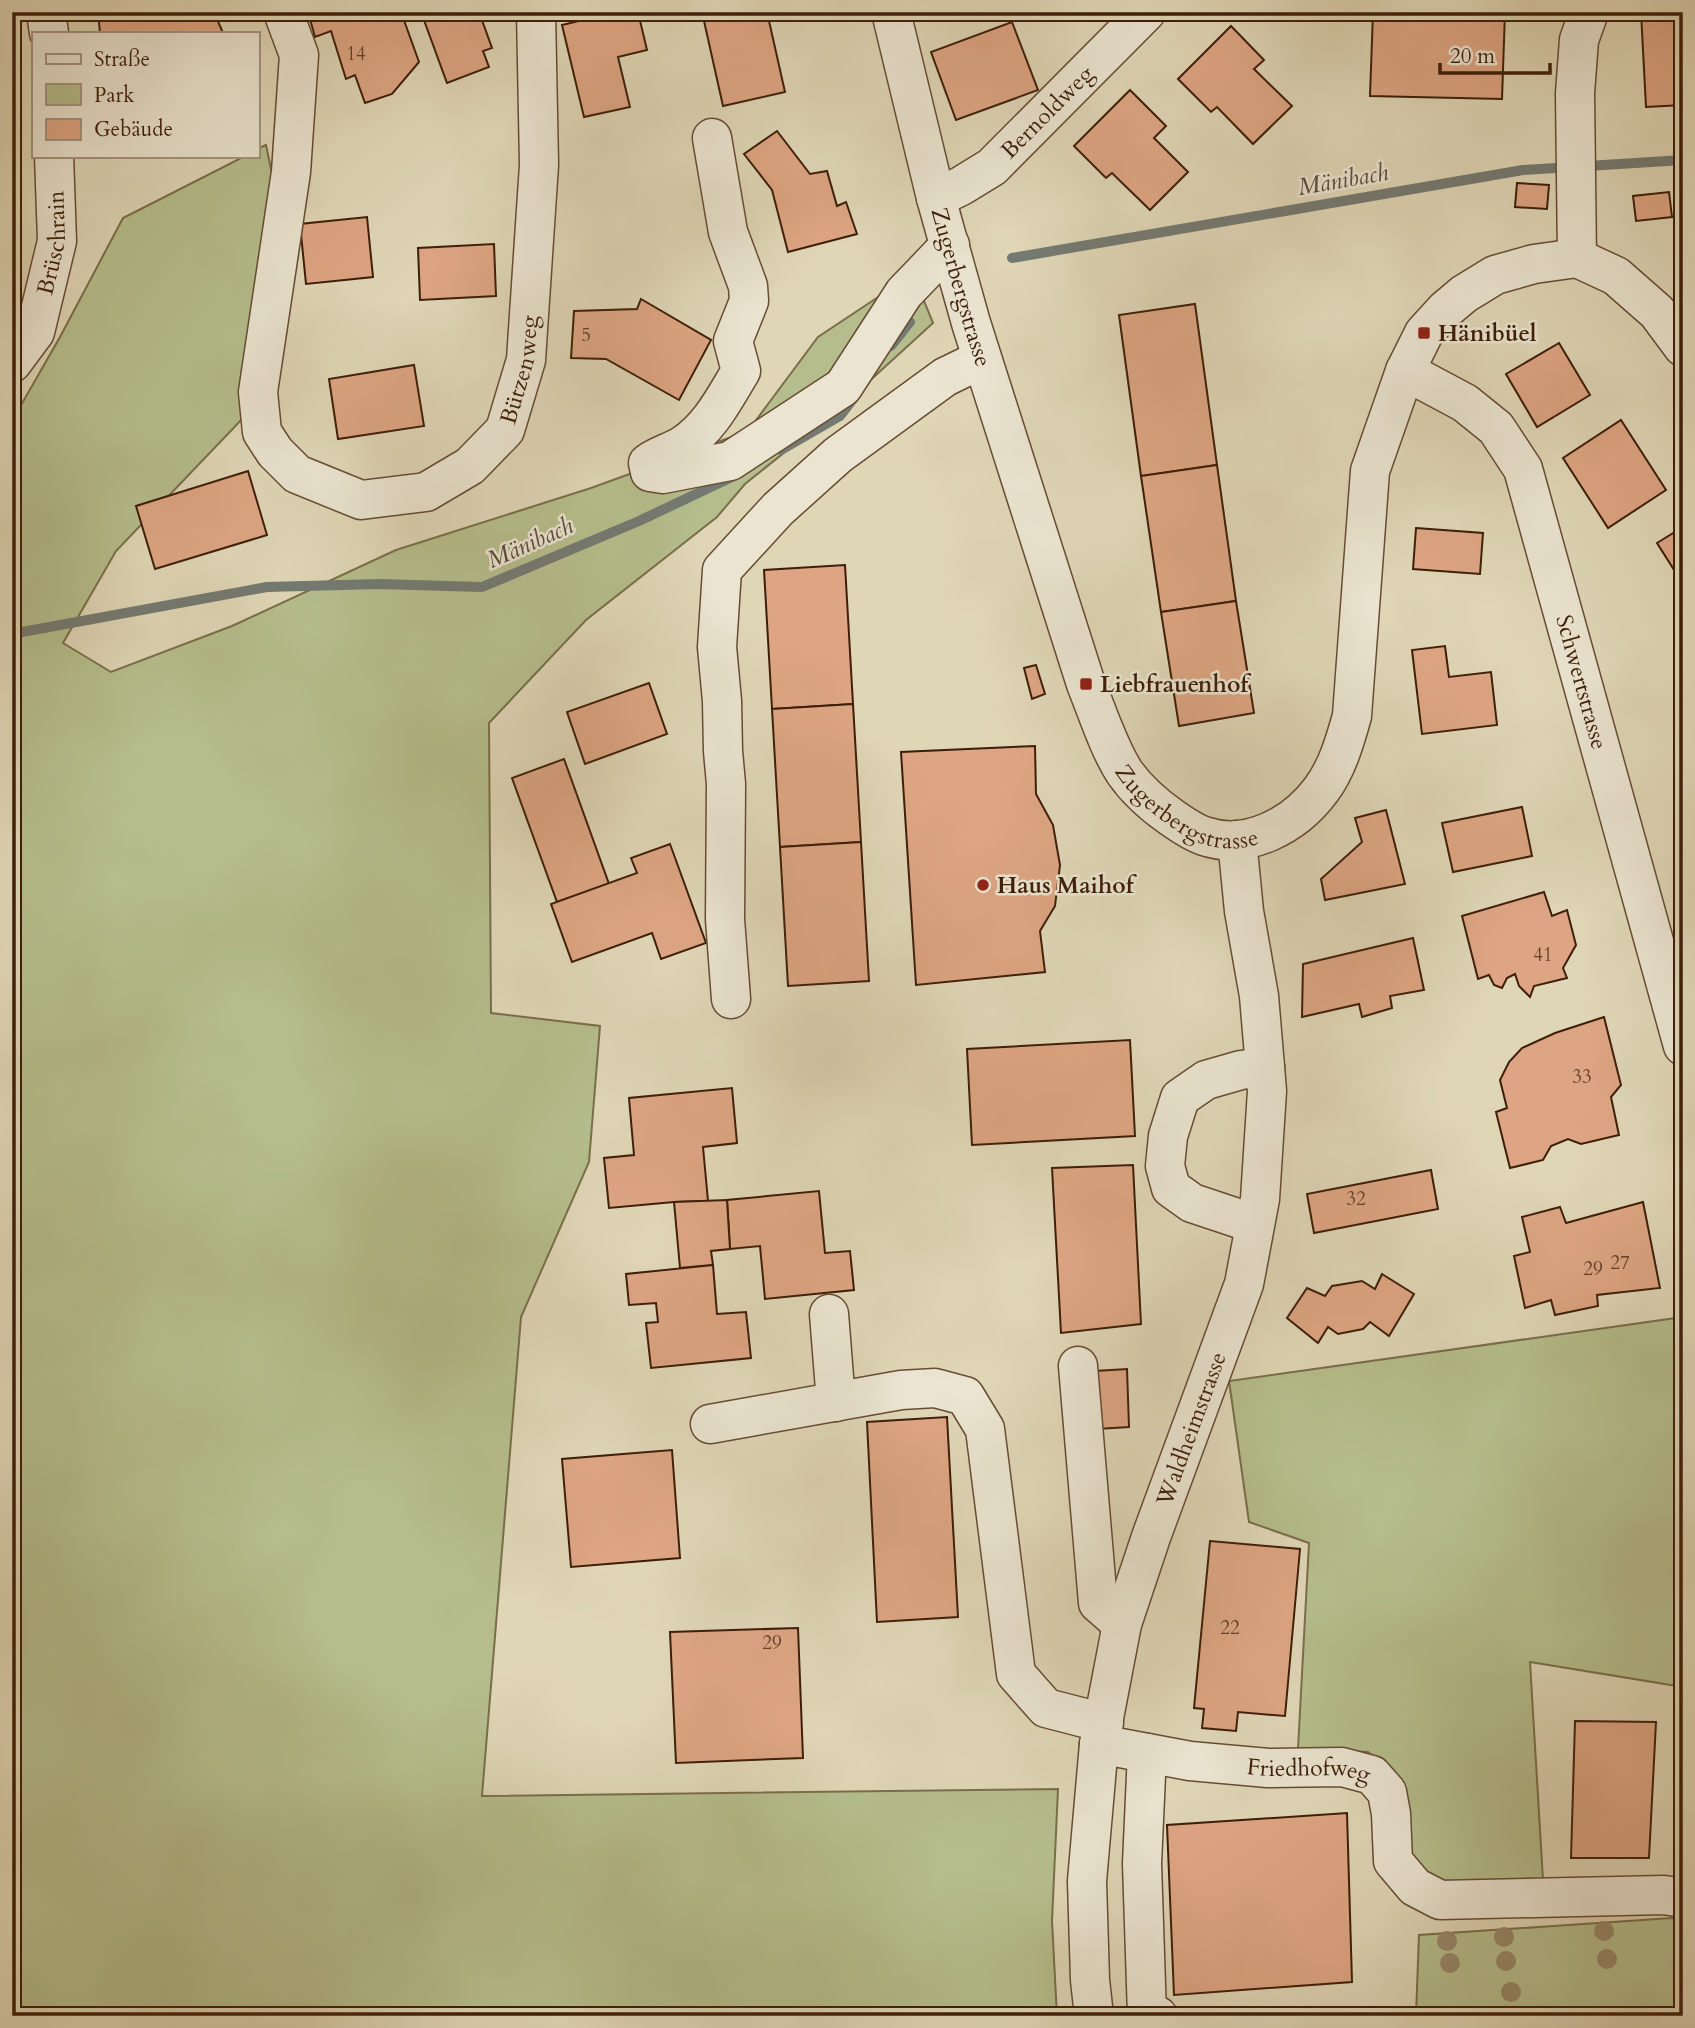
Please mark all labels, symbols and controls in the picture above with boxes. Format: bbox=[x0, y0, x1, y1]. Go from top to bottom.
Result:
legend bbox=[32, 32, 259, 158]
scale bar bbox=[1440, 32, 1550, 76]
house number: 14 bbox=[346, 41, 366, 67]
text: 20 m bbox=[1450, 42, 1495, 71]
text: Straße bbox=[94, 45, 150, 74]
street label: Bernoldweg bbox=[994, 58, 1100, 165]
text: Park bbox=[94, 81, 135, 110]
text: Gebäude bbox=[94, 115, 173, 144]
water label: Mänibach bbox=[1295, 156, 1391, 204]
street label: Brüschrain bbox=[29, 190, 72, 298]
street label: Zugerbergstrasse bbox=[924, 204, 999, 370]
street label: Bützenweg bbox=[492, 314, 544, 428]
place label: Hänibüel bbox=[1438, 318, 1537, 349]
house number: 5 bbox=[581, 322, 591, 348]
marker: Hänibüel bbox=[1416, 325, 1432, 341]
water label: Mänibach bbox=[482, 509, 579, 577]
street label: Schwertstrasse bbox=[1549, 611, 1616, 753]
place label: Liebfrauenhof bbox=[1100, 669, 1252, 700]
marker: Liebfrauenhof bbox=[1078, 676, 1094, 692]
street label: Zugerbergstrasse bbox=[1108, 758, 1261, 856]
place label: Haus Maihof bbox=[997, 870, 1138, 901]
marker: Haus Maihof bbox=[975, 877, 991, 893]
house number: 41 bbox=[1533, 942, 1553, 968]
house number: 33 bbox=[1572, 1064, 1592, 1090]
house number: 32 bbox=[1346, 1186, 1366, 1212]
house number: 27 bbox=[1610, 1250, 1630, 1276]
house number: 29 bbox=[1583, 1256, 1603, 1282]
street label: Waldheimstrasse bbox=[1148, 1348, 1233, 1511]
house number: 22 bbox=[1220, 1615, 1240, 1641]
house number: 29 bbox=[762, 1630, 782, 1656]
street label: Friedhofweg bbox=[1246, 1751, 1374, 1790]

